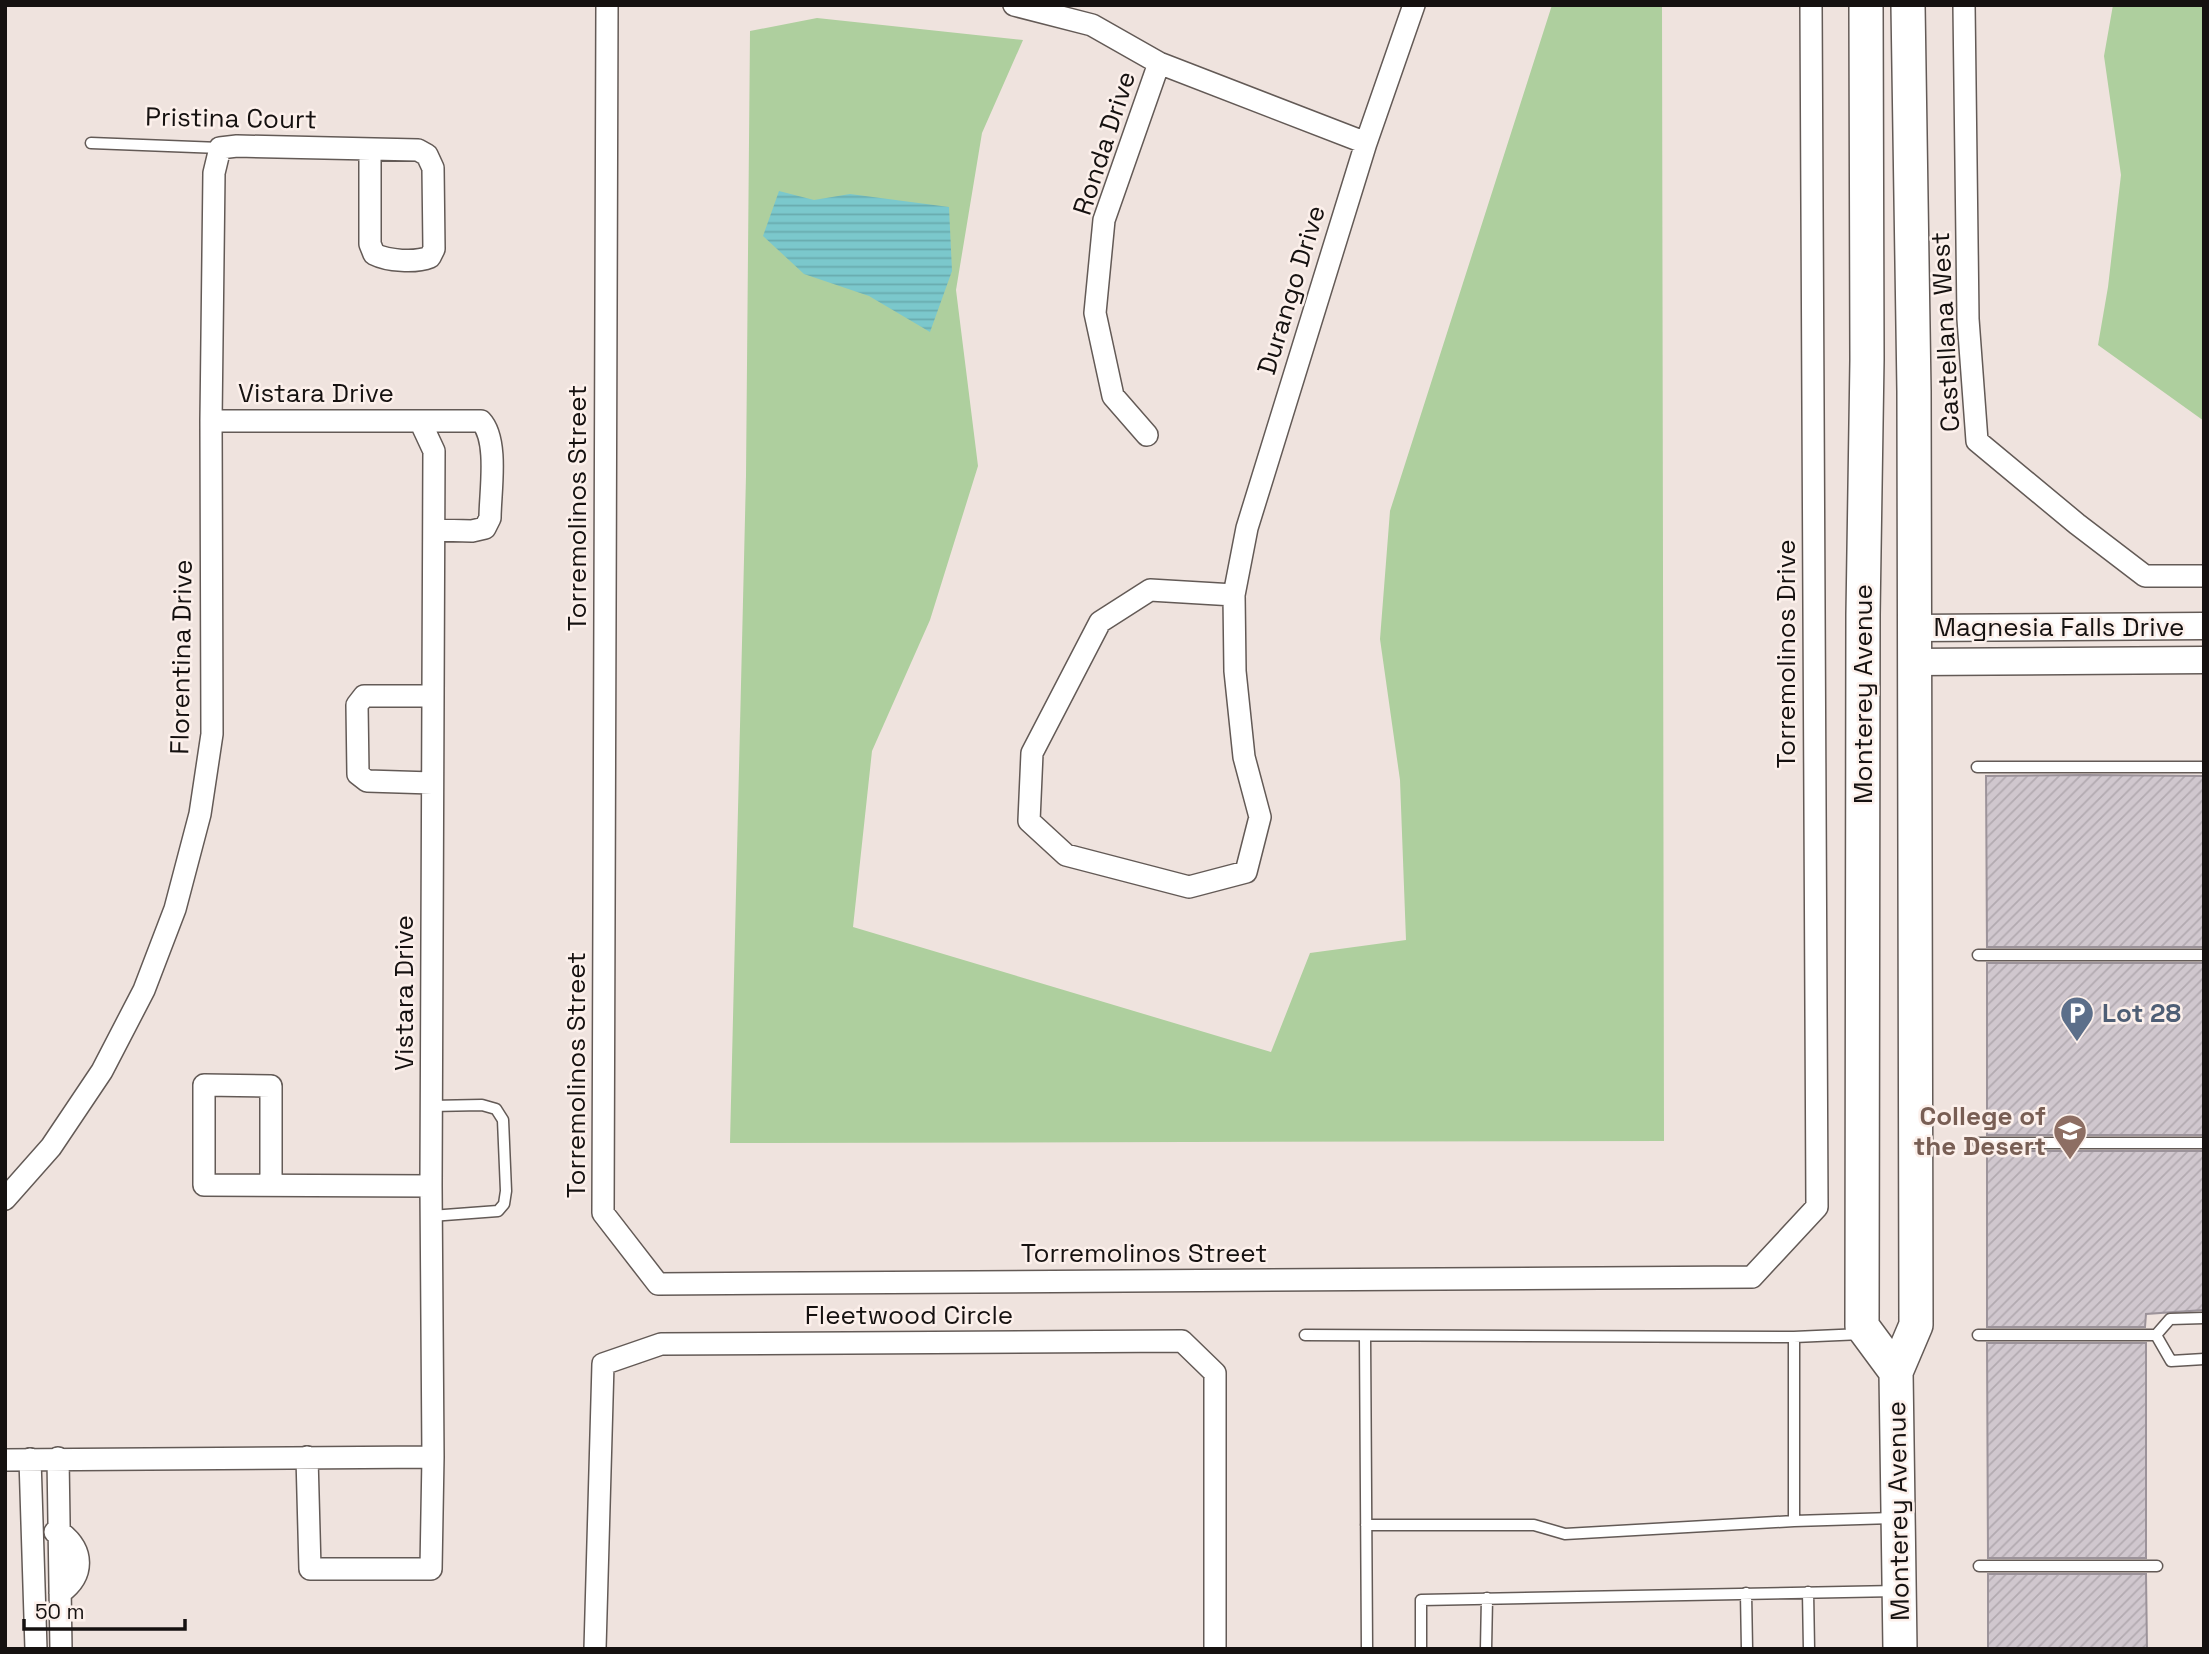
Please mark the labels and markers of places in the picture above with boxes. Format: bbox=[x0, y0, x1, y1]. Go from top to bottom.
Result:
parking icon: Lot 28 bbox=[2058, 994, 2096, 1043]
place label: Lot 28 bbox=[2102, 996, 2181, 1030]
place label: College of the Desert bbox=[1913, 1099, 2046, 1163]
school or university icon: College of the Desert bbox=[2051, 1112, 2089, 1161]

